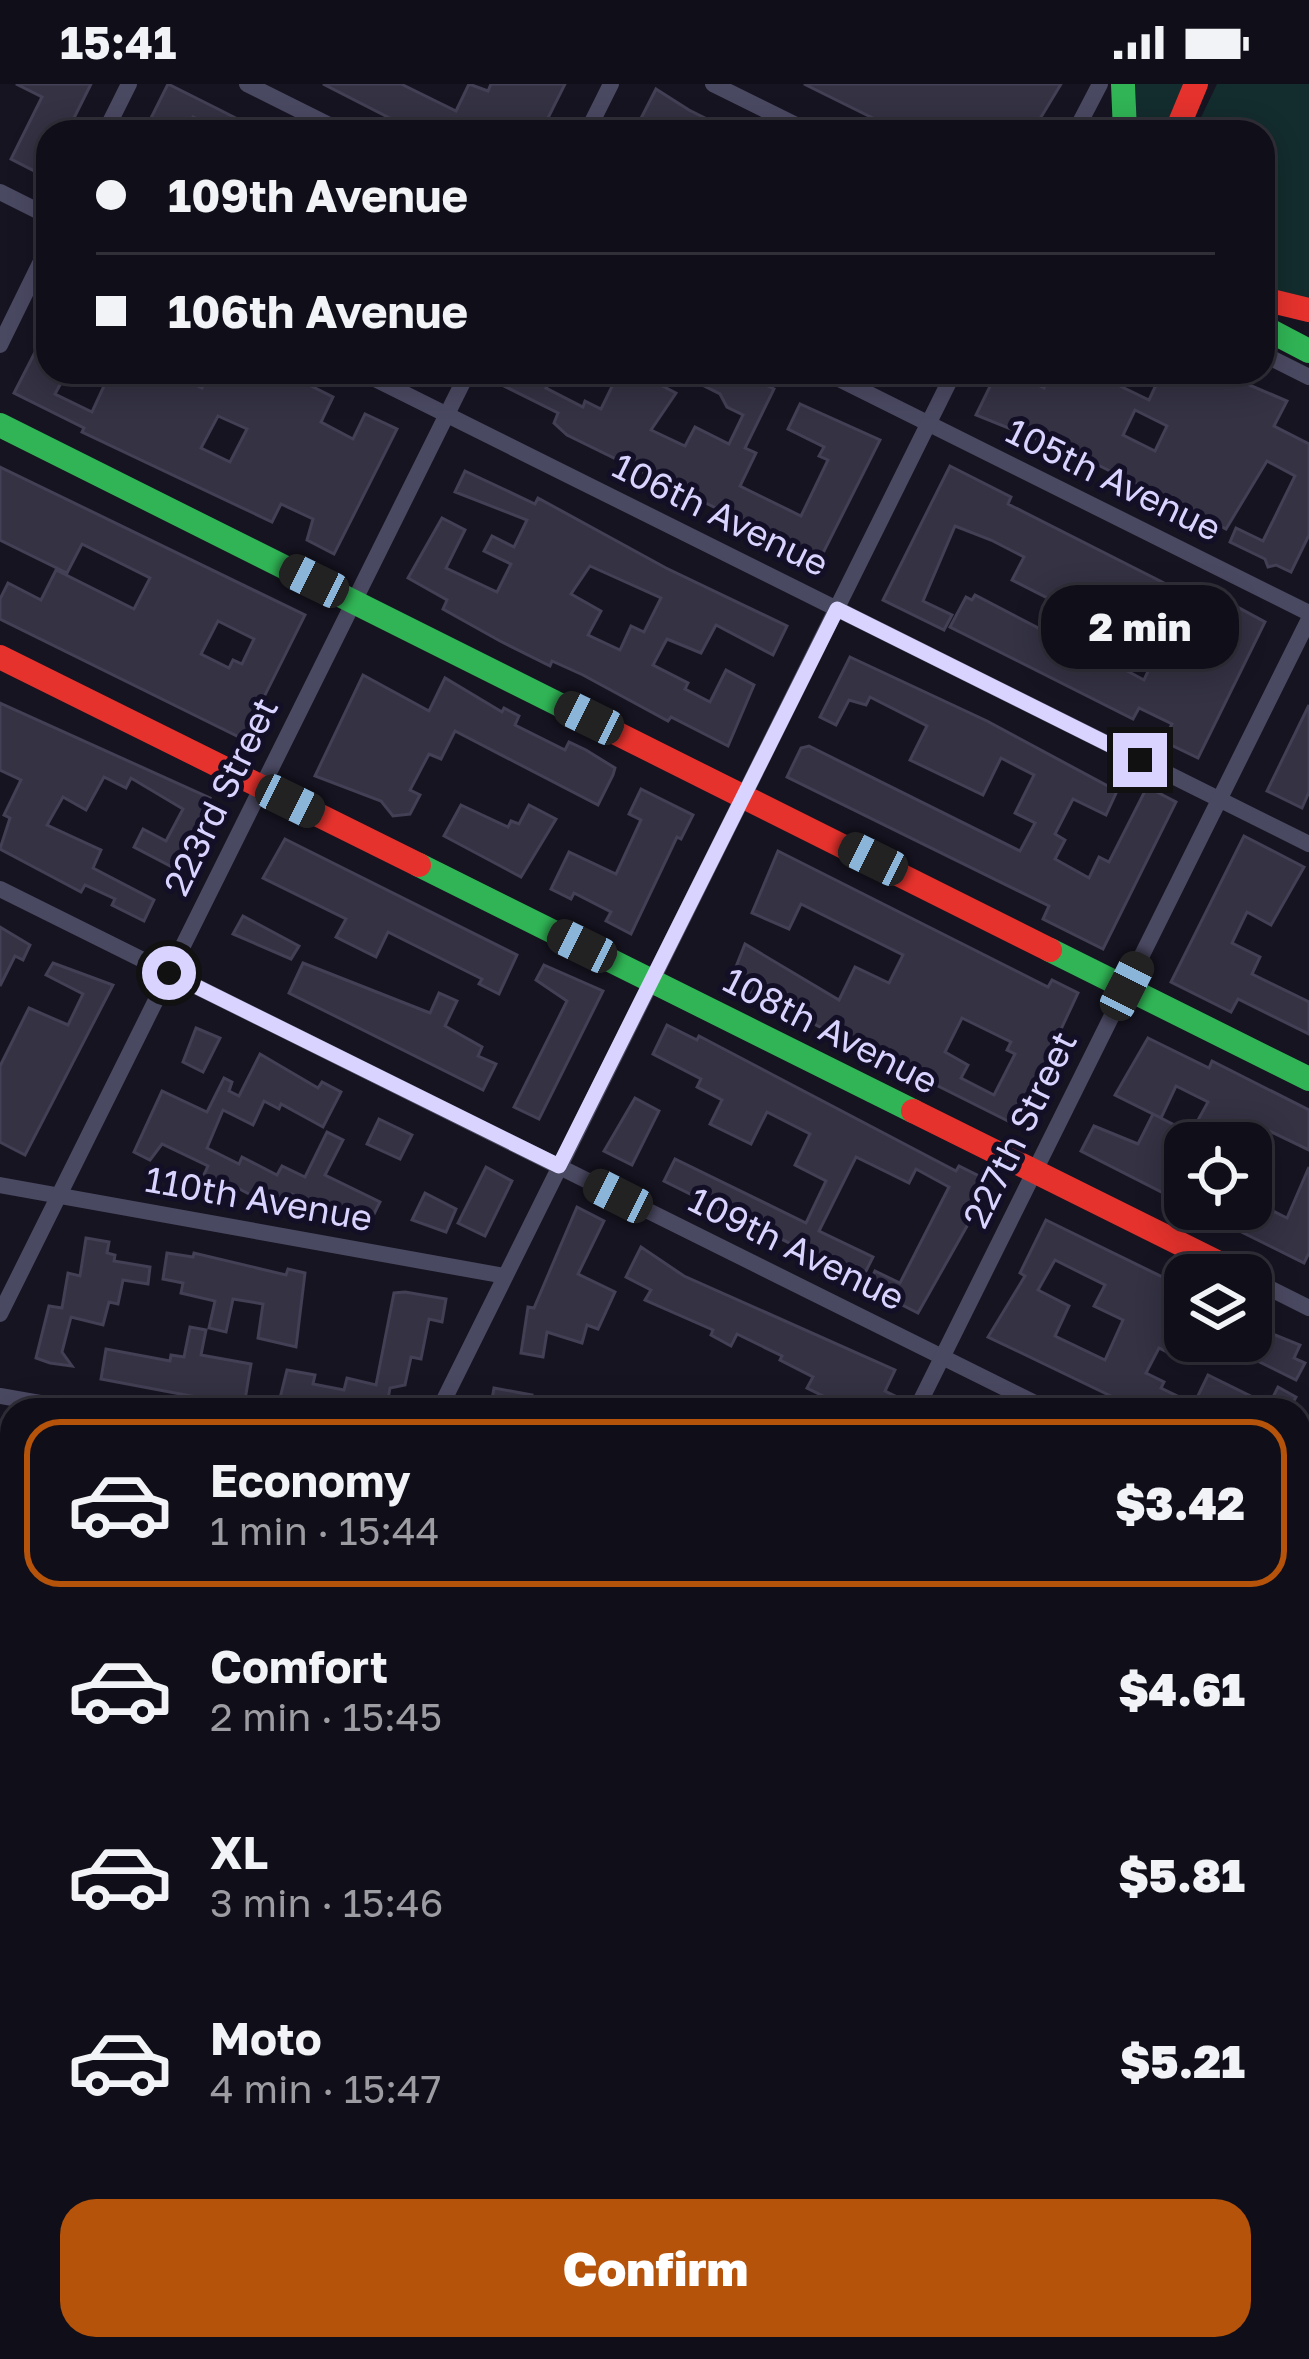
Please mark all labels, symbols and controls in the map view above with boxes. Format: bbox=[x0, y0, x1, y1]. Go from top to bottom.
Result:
text: 15:41 bbox=[60, 15, 176, 69]
text: 109th Avenue bbox=[168, 168, 468, 222]
text: 106th Avenue bbox=[168, 284, 468, 338]
street label: 105th Avenue bbox=[1000, 409, 1228, 549]
street label: 106th Avenue bbox=[606, 443, 836, 585]
car bbox=[274, 549, 354, 613]
callout: 2 min bbox=[1041, 586, 1239, 670]
text: 2 min bbox=[1089, 603, 1191, 650]
car bbox=[549, 686, 629, 750]
street label: 223rd Street bbox=[154, 690, 286, 902]
route end bbox=[1113, 733, 1167, 787]
car bbox=[250, 769, 330, 833]
car bbox=[833, 827, 913, 891]
car bbox=[542, 914, 622, 978]
route start bbox=[142, 946, 196, 1000]
car bbox=[1095, 946, 1159, 1026]
street label: 108th Avenue bbox=[717, 958, 945, 1102]
street label: 227th Street bbox=[953, 1024, 1085, 1234]
map controls bbox=[1164, 1122, 1272, 1362]
button: locate bbox=[1164, 1122, 1272, 1230]
street label: 110th Avenue bbox=[142, 1157, 376, 1239]
car bbox=[578, 1164, 658, 1228]
street label: 109th Avenue bbox=[682, 1177, 912, 1319]
button: layers bbox=[1164, 1254, 1272, 1362]
icon: car bbox=[66, 1449, 174, 1557]
text: Economy bbox=[210, 1453, 411, 1507]
text: $3.42 bbox=[1115, 1476, 1245, 1530]
text: 1 min · 15:44 bbox=[210, 1507, 440, 1554]
icon: car bbox=[66, 1635, 174, 1743]
text: Comfort bbox=[210, 1639, 388, 1693]
text: $4.61 bbox=[1118, 1662, 1245, 1716]
text: 2 min · 15:45 bbox=[210, 1693, 442, 1740]
icon: car bbox=[66, 1821, 174, 1929]
text: XL bbox=[210, 1825, 268, 1879]
text: $5.81 bbox=[1118, 1848, 1245, 1902]
text: 3 min · 15:46 bbox=[210, 1879, 443, 1926]
icon: car bbox=[66, 2007, 174, 2115]
text: Moto bbox=[210, 2011, 322, 2065]
text: $5.21 bbox=[1120, 2034, 1245, 2088]
text: 4 min · 15:47 bbox=[210, 2065, 441, 2112]
button: Confirm bbox=[60, 2199, 1251, 2337]

